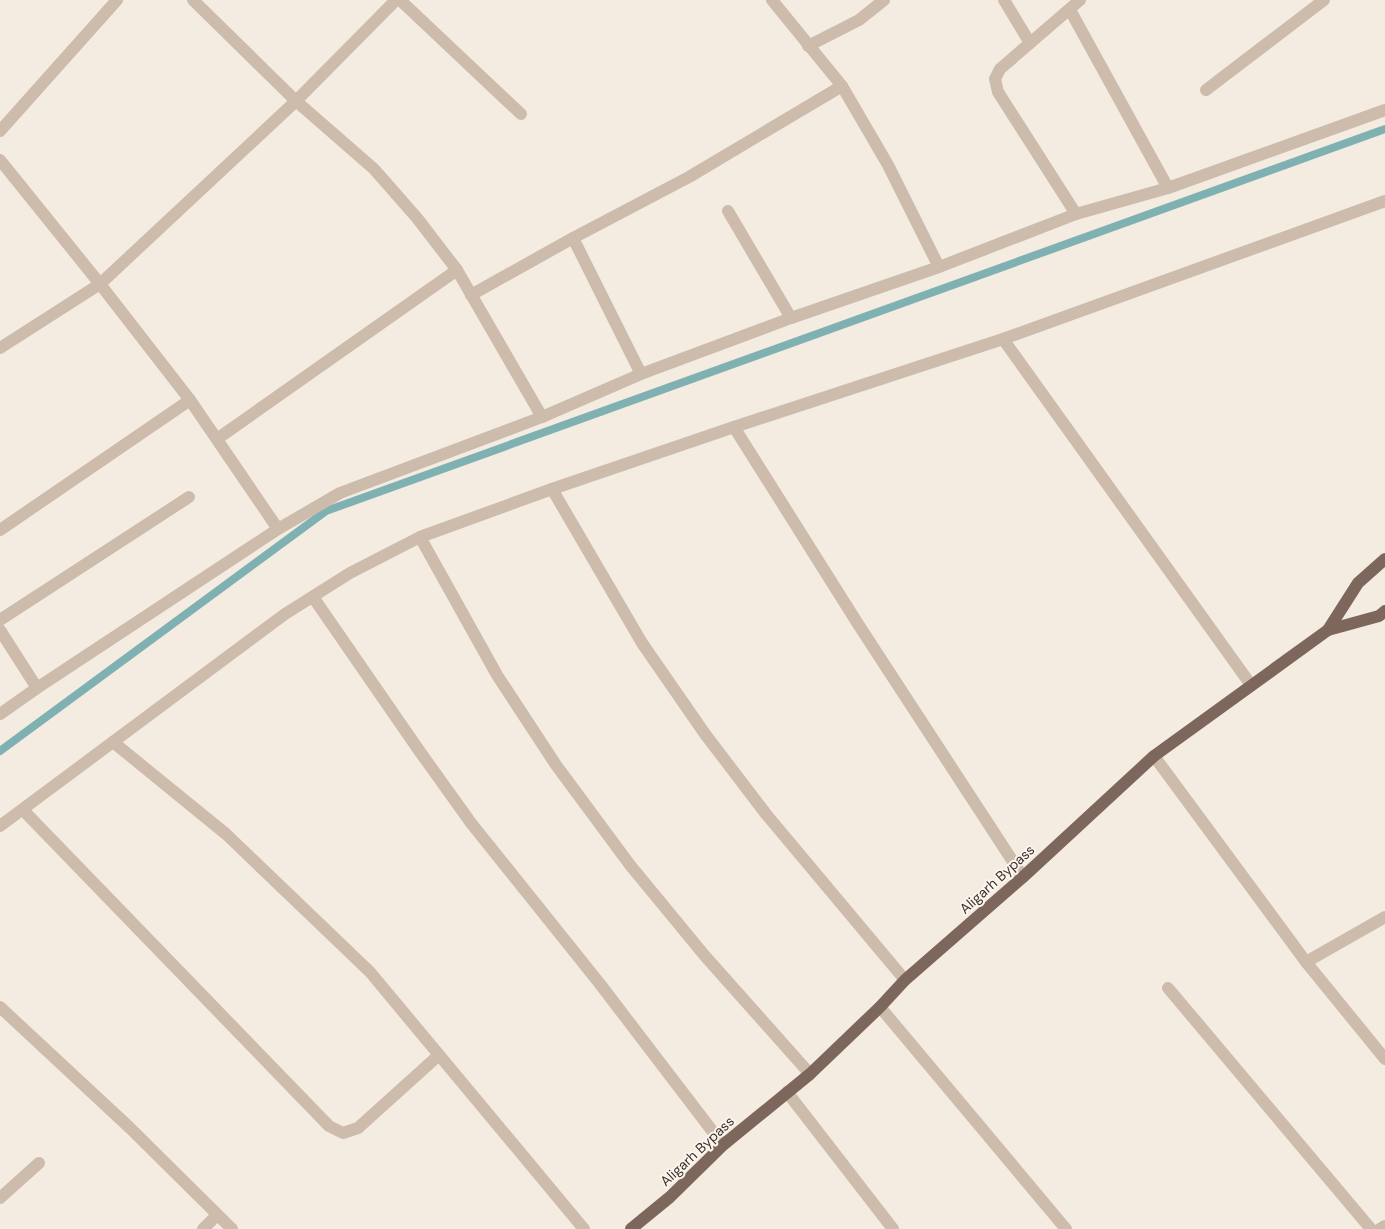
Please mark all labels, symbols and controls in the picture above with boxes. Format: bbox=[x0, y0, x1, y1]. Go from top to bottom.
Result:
street label: Aligarh Bypass bbox=[956, 841, 1038, 917]
street label: Aligarh Bypass bbox=[656, 1112, 738, 1190]

